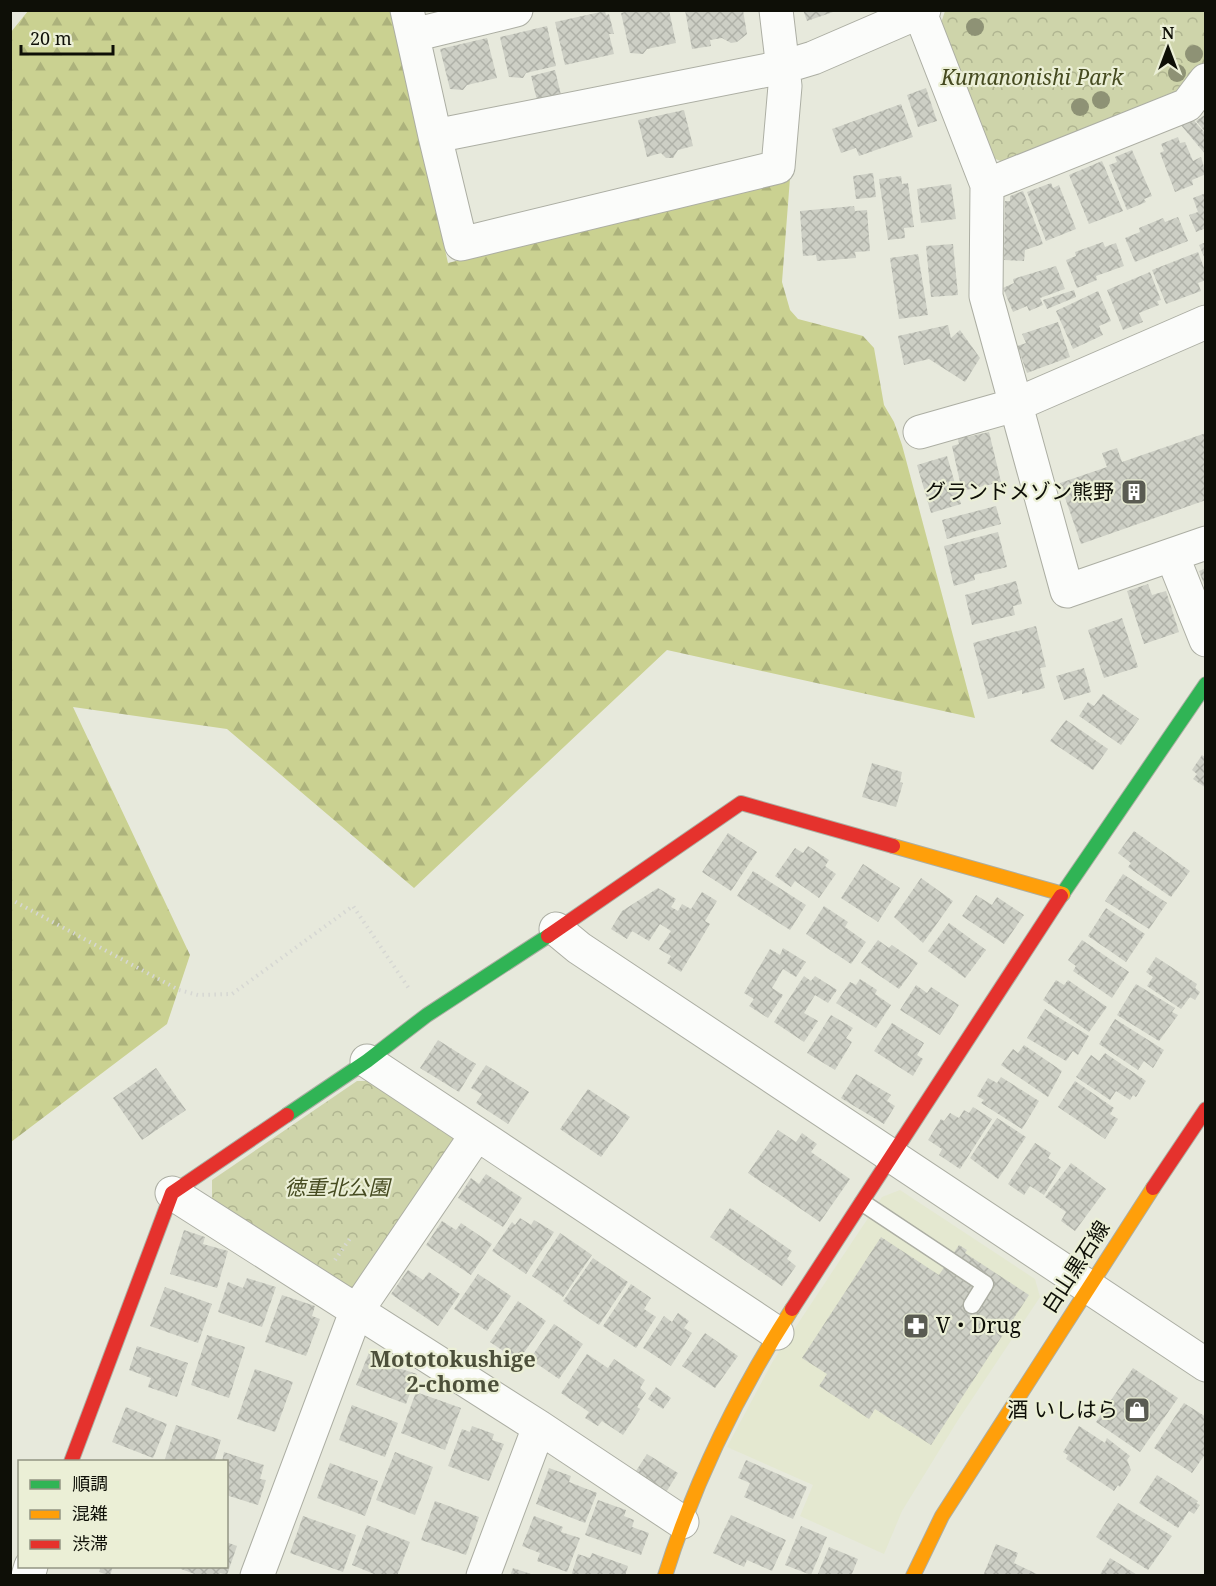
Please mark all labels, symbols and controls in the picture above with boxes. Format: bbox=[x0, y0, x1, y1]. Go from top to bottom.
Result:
scale bar bbox=[21, 18, 112, 56]
north arrow bbox=[1138, 18, 1198, 78]
text: N bbox=[1162, 22, 1175, 44]
text: 20 m bbox=[30, 26, 72, 50]
park label: Kumanonishi Park bbox=[940, 63, 1124, 91]
place label: グランドメゾン熊野 bbox=[925, 477, 1114, 505]
building icon: グランドメゾン熊野 bbox=[1119, 477, 1149, 507]
park label: 徳重北公園 bbox=[285, 1173, 392, 1201]
street label: 白山黒石線 bbox=[1035, 1215, 1115, 1318]
pharmacy icon: V・Drug bbox=[901, 1311, 931, 1341]
place label: V・Drug bbox=[936, 1311, 1022, 1339]
district label: Mototokushige 2-chome bbox=[370, 1343, 536, 1398]
place label: 酒 いしはら bbox=[1008, 1395, 1118, 1423]
shop icon: 酒 いしはら bbox=[1122, 1395, 1152, 1425]
legend bbox=[18, 1460, 228, 1568]
text: 順調 bbox=[72, 1471, 108, 1495]
text: 混雑 bbox=[72, 1501, 108, 1525]
text: 渋滞 bbox=[72, 1531, 108, 1555]

